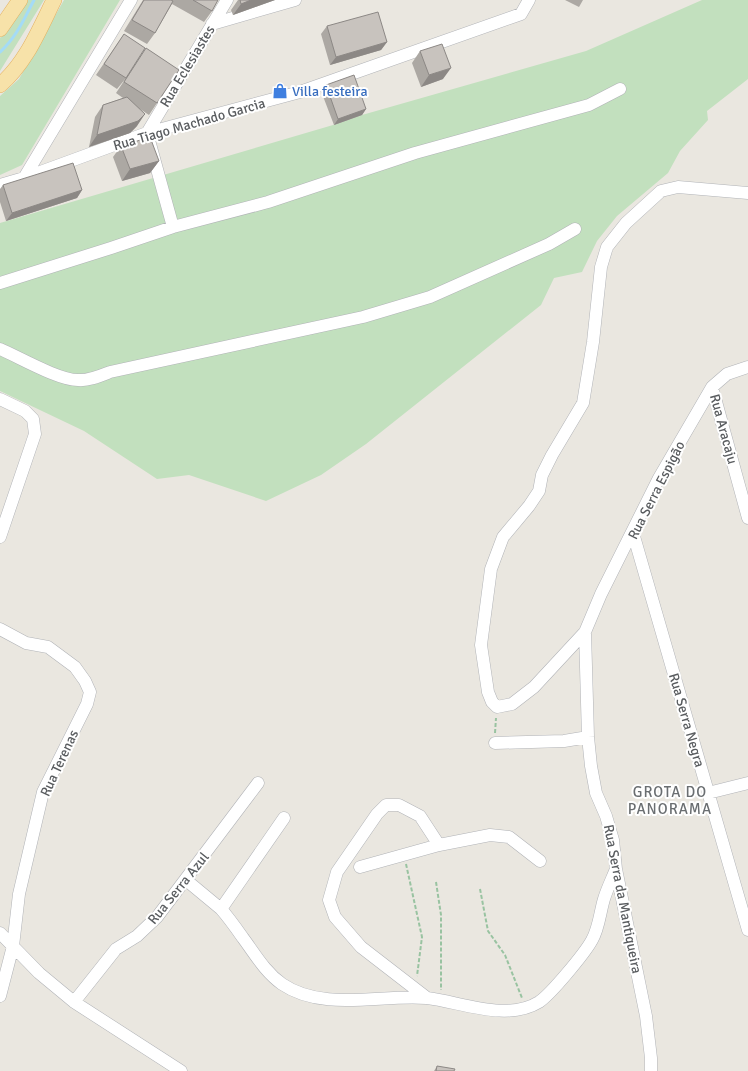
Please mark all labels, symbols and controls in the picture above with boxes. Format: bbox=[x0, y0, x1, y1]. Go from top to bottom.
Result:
street label: Rua Eclesiastes bbox=[156, 22, 218, 110]
shop icon: Villa festeira bbox=[271, 82, 289, 100]
place label: Villa festeira bbox=[292, 83, 368, 100]
street label: Rua Tiago Machado Garcia bbox=[111, 95, 267, 154]
street label: Rua Aracaju bbox=[706, 392, 741, 466]
street label: Rua Serra Espigão bbox=[624, 438, 689, 542]
street label: Rua Serra Negra bbox=[665, 671, 708, 769]
street label: Rua Terenas bbox=[37, 727, 82, 799]
district label: GROTA DO PANORAMA bbox=[628, 783, 712, 818]
street label: Rua Serra da Mantiqueira bbox=[600, 823, 645, 975]
street label: Rua Serra Azul bbox=[144, 849, 213, 928]

